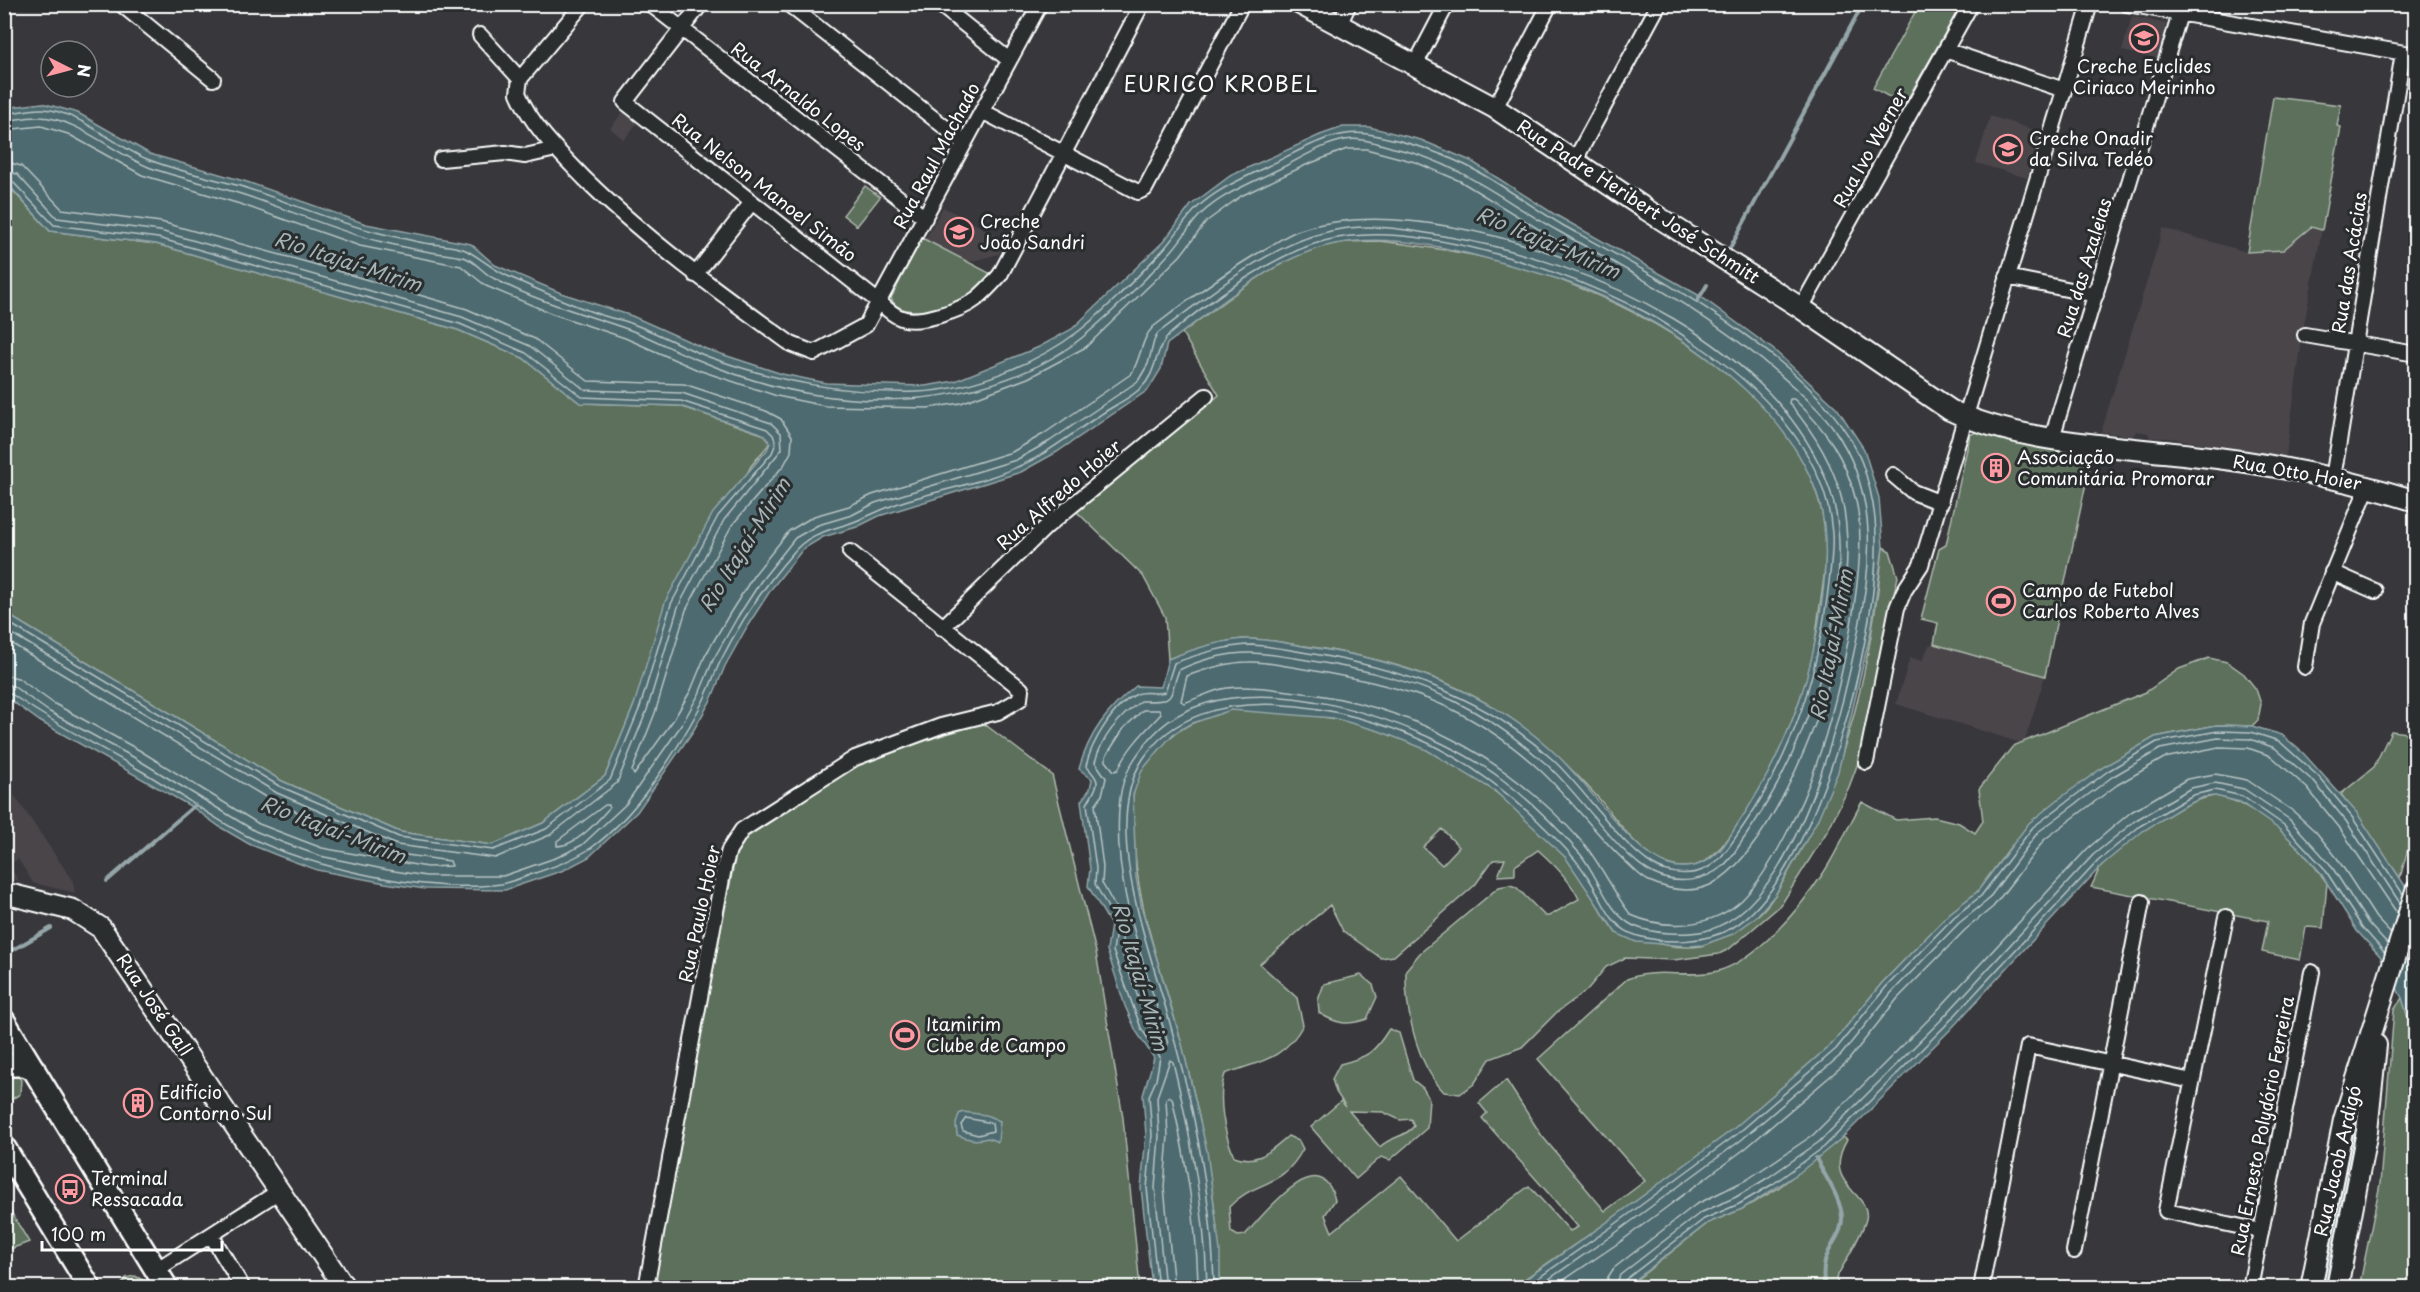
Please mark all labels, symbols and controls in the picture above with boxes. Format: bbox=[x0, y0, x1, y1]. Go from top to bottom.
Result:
school or university icon: Creche Euclides Ciriaco Meirinho bbox=[2128, 22, 2160, 54]
street label: Rua Arnaldo Lopes bbox=[726, 35, 872, 157]
north arrow bbox=[39, 39, 99, 99]
place label: Creche Euclides Ciriaco Meirinho bbox=[2073, 52, 2215, 100]
text: N bbox=[72, 63, 98, 78]
district label: EURICO KROBEL bbox=[1123, 67, 1319, 99]
street label: Rua Raul Machado bbox=[886, 77, 986, 233]
street label: Rua Ivo Werner bbox=[1826, 82, 1914, 212]
street label: Rua Nelson Manoel Simão bbox=[667, 106, 863, 268]
street label: Rua Padre Heribert José Schmitt bbox=[1512, 112, 1765, 290]
place label: Creche Onadir da Silva Tedéo bbox=[2029, 124, 2153, 172]
school or university icon: Creche Onadir da Silva Tedéo bbox=[1992, 133, 2024, 165]
street label: Rua das Acácias bbox=[2324, 190, 2373, 335]
street label: Rua das Azaleias bbox=[2049, 194, 2118, 341]
water label: Rio Itajaí-Mirim bbox=[1472, 198, 1625, 286]
place label: Creche João Sandri bbox=[980, 207, 1085, 255]
school or university icon: Creche João Sandri bbox=[943, 216, 975, 248]
water label: Rio Itajaí-Mirim bbox=[271, 223, 427, 299]
street label: Rua Alfredo Hoier bbox=[990, 432, 1127, 556]
place label: Associação Comunitária Promorar bbox=[2017, 443, 2215, 491]
street label: Rua Otto Hoier bbox=[2231, 447, 2364, 496]
building icon: Associação Comunitária Promorar bbox=[1980, 452, 2012, 484]
water label: Rio Itajaí-Mirim bbox=[691, 471, 798, 617]
water label: Rio Itajaí-Mirim bbox=[1802, 566, 1861, 723]
place label: Campo de Futebol Carlos Roberto Alves bbox=[2022, 576, 2199, 624]
sports icon: Campo de Futebol Carlos Roberto Alves bbox=[1985, 585, 2017, 617]
water label: Rio Itajaí-Mirim bbox=[256, 788, 411, 871]
street label: Rua Paulo Hoier bbox=[671, 842, 726, 985]
water label: Rio Itajaí-Mirim bbox=[1105, 899, 1177, 1055]
street label: Rua José Gall bbox=[111, 947, 200, 1061]
street label: Rua Ernesto Polydório Ferreira bbox=[2223, 993, 2300, 1258]
place label: Itamirim Clube de Campo bbox=[926, 1010, 1066, 1058]
sports icon: Itamirim Clube de Campo bbox=[889, 1019, 921, 1051]
place label: Edifício Contorno Sul bbox=[159, 1078, 272, 1126]
street label: Rua Jacob Ardigó bbox=[2306, 1083, 2367, 1239]
building icon: Edifício Contorno Sul bbox=[122, 1087, 154, 1119]
place label: Terminal Ressacada bbox=[91, 1164, 184, 1212]
bus stop icon: Terminal Ressacada bbox=[54, 1173, 86, 1205]
scale bar bbox=[42, 1214, 222, 1252]
text: 100 m bbox=[51, 1220, 106, 1247]

